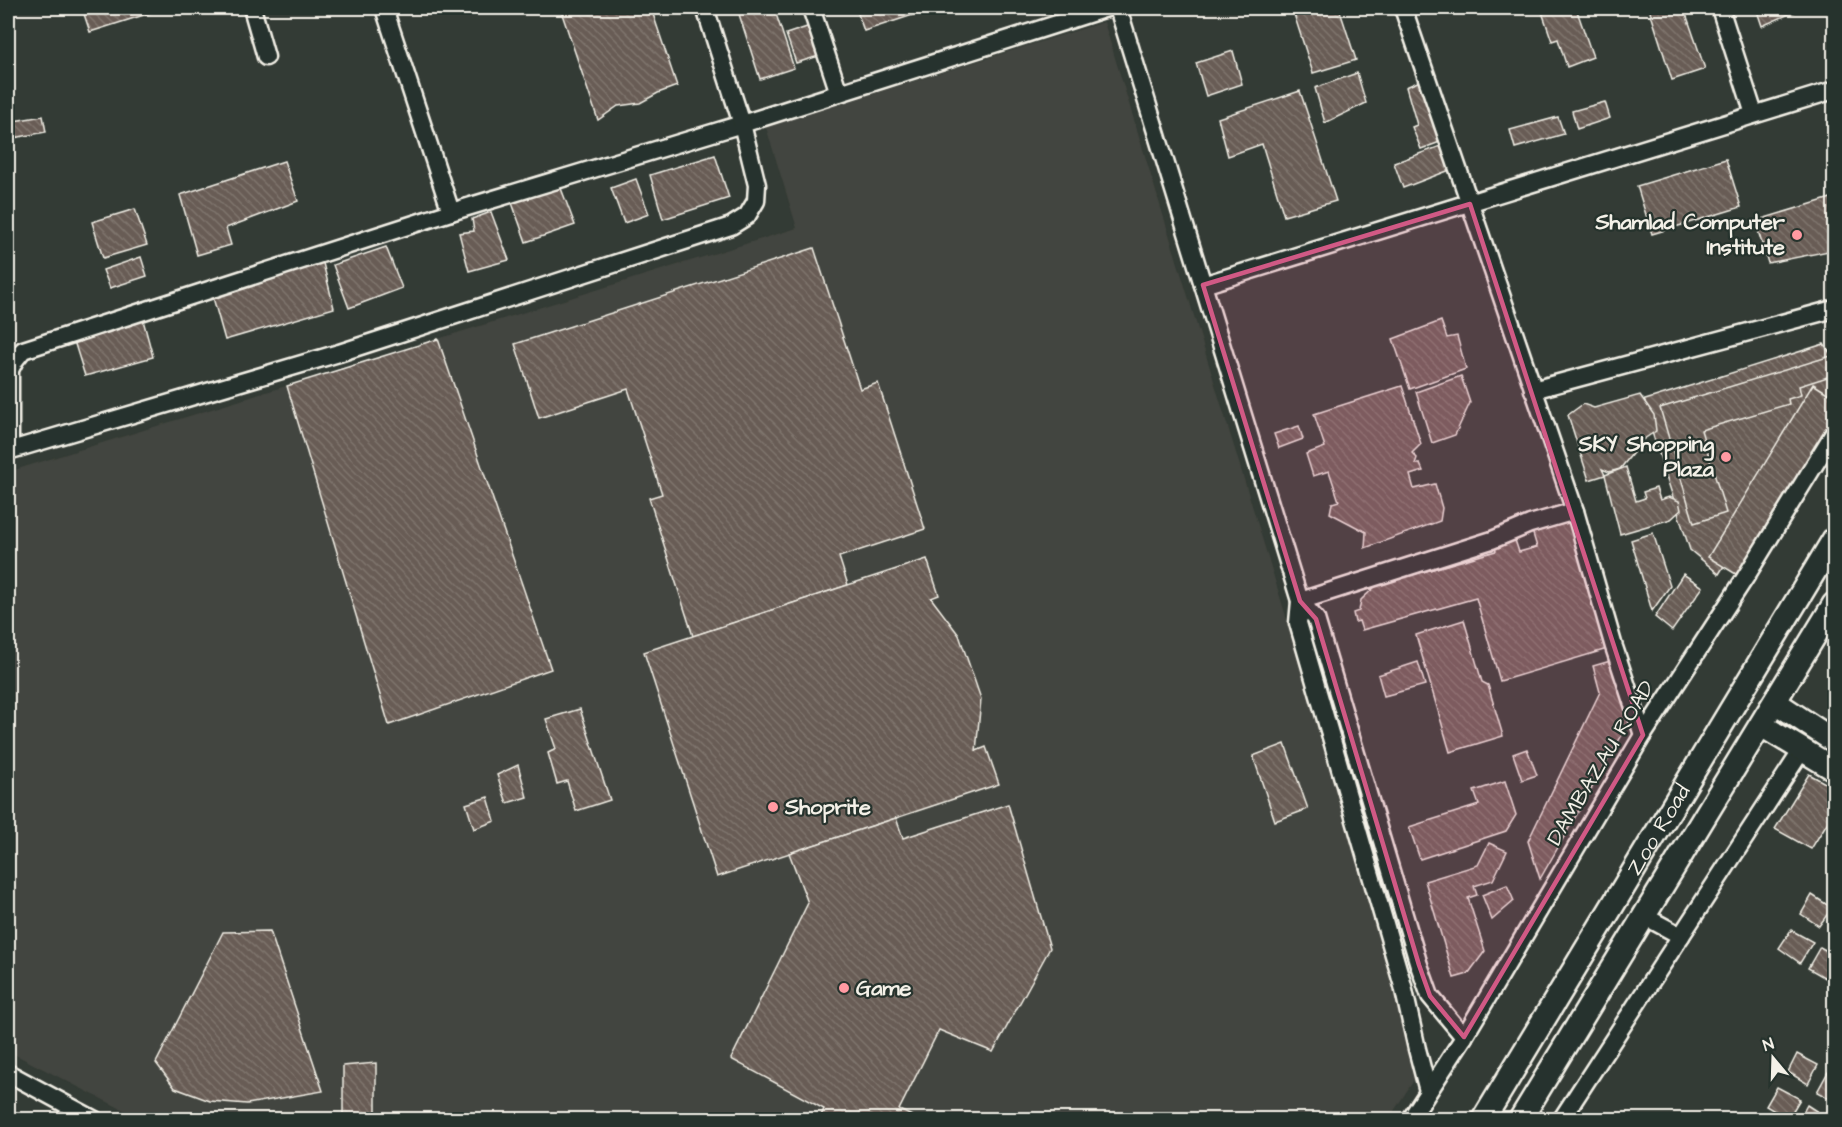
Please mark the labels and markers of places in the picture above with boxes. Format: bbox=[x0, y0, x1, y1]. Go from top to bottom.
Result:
place label: Shamlad Computer Institute bbox=[1594, 207, 1786, 263]
marker: Shamlad Computer Institute bbox=[1790, 228, 1804, 242]
place label: SKY Shopping Plaza bbox=[1577, 429, 1715, 485]
marker: SKY Shopping Plaza bbox=[1719, 450, 1733, 464]
place label: Shoprite bbox=[784, 792, 871, 823]
marker: Shoprite bbox=[766, 800, 780, 814]
place label: Game bbox=[856, 973, 912, 1004]
marker: Game bbox=[837, 981, 851, 995]

